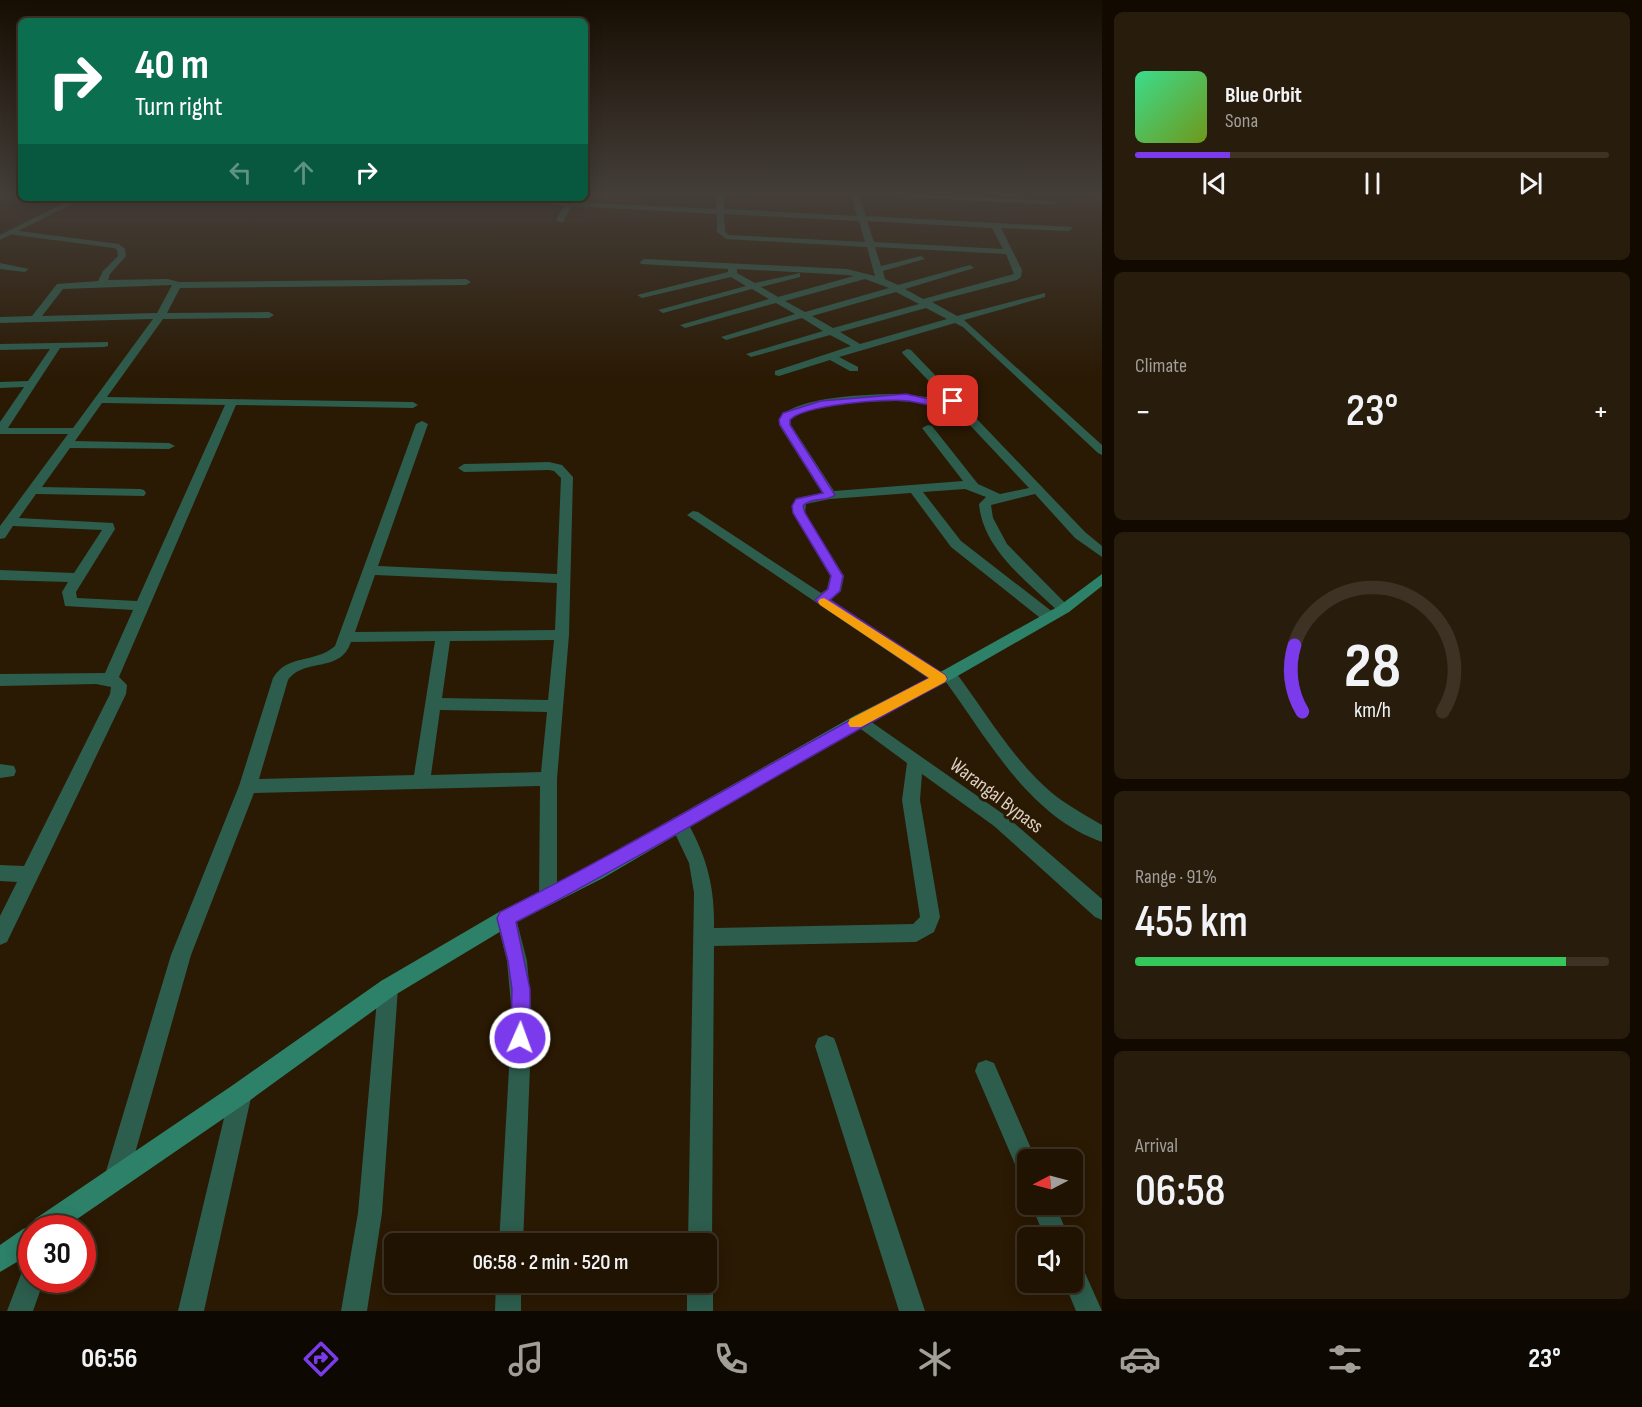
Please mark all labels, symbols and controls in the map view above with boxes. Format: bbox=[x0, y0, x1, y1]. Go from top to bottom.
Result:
text: 40 m bbox=[135, 40, 209, 91]
icon: right bbox=[36, 42, 114, 120]
text: Blue Orbit bbox=[1225, 82, 1302, 109]
text: Turn right bbox=[135, 91, 222, 123]
text: Sona bbox=[1225, 109, 1258, 133]
icon: left bbox=[224, 156, 257, 189]
icon: ahead bbox=[287, 156, 320, 189]
icon: right bbox=[350, 156, 383, 189]
icon: previous bbox=[1198, 167, 1231, 200]
icon: pause bbox=[1356, 167, 1389, 200]
icon: next bbox=[1514, 167, 1547, 200]
text: Climate bbox=[1135, 354, 1187, 378]
pin bbox=[927, 375, 978, 426]
icon: arrive bbox=[936, 384, 969, 417]
text: 23° bbox=[1346, 384, 1398, 439]
text: − bbox=[1135, 392, 1151, 432]
text: + bbox=[1593, 392, 1609, 432]
text: 28 bbox=[1344, 631, 1400, 706]
text: km/h bbox=[1353, 699, 1391, 724]
street label: Warangal Bypass bbox=[945, 753, 1048, 839]
text: Range · 91% bbox=[1135, 865, 1217, 889]
text: 455 km bbox=[1135, 895, 1248, 950]
position arrow bbox=[488, 1006, 552, 1070]
text: Arrival bbox=[1135, 1134, 1178, 1158]
north arrow bbox=[1017, 1149, 1083, 1215]
map controls bbox=[1017, 1149, 1083, 1293]
text: 06:58 bbox=[1135, 1164, 1226, 1219]
speed limit sign: 30 bbox=[18, 1215, 96, 1293]
button: sound bbox=[1017, 1227, 1083, 1293]
text: 06:58 · 2 min · 520 m bbox=[473, 1249, 628, 1276]
icon: directions bbox=[300, 1338, 342, 1380]
icon: music bbox=[505, 1338, 547, 1380]
icon: phone bbox=[710, 1338, 752, 1380]
icon: climate bbox=[914, 1338, 956, 1380]
icon: car bbox=[1119, 1338, 1161, 1380]
icon: filters bbox=[1324, 1338, 1366, 1380]
text: 06:56 bbox=[81, 1343, 138, 1375]
text: 23° bbox=[1528, 1343, 1561, 1375]

